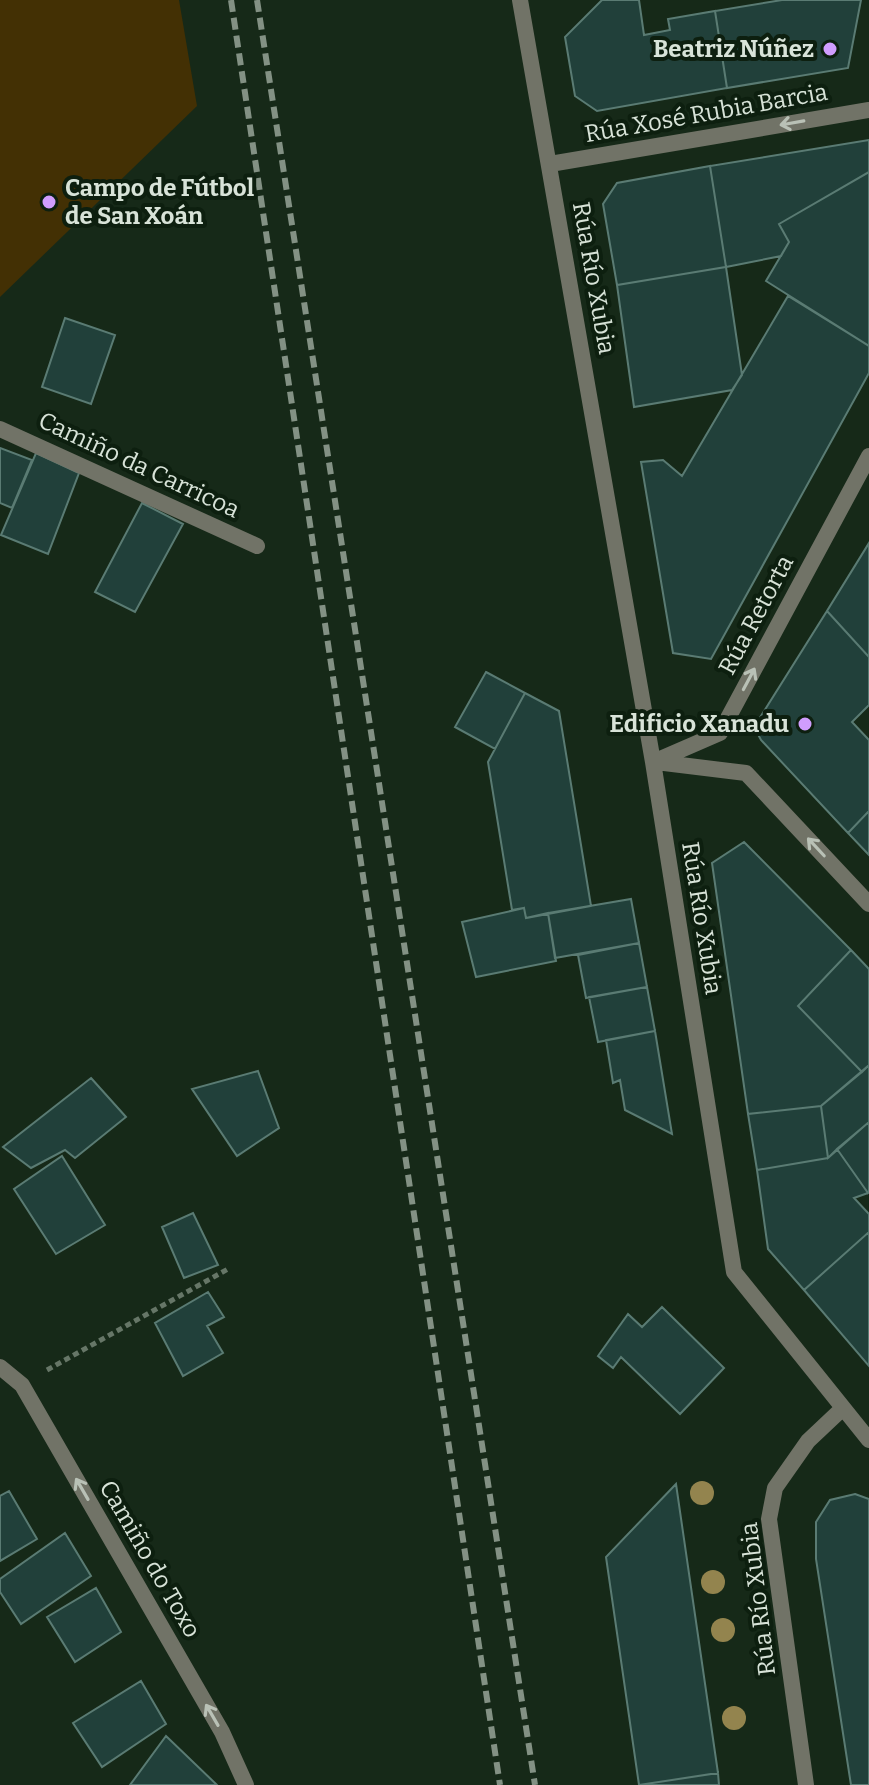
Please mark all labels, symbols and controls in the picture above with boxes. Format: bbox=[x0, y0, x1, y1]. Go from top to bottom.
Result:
place label: Beatriz Núñez bbox=[653, 35, 814, 63]
marker: Beatriz Núñez bbox=[821, 40, 839, 58]
street label: Rúa Xosé Rubia Barcia bbox=[582, 78, 830, 148]
one-way arrow bbox=[780, 116, 805, 131]
place label: Campo de Fútbol de San Xoán bbox=[65, 174, 255, 230]
marker: Campo de Fútbol de San Xoán bbox=[40, 193, 58, 211]
street label: Rúa Río Xubia bbox=[567, 200, 621, 356]
street label: Camiño da Carricoa bbox=[34, 406, 244, 524]
street label: Rúa Retorta bbox=[713, 551, 799, 679]
one-way arrow bbox=[741, 668, 757, 691]
place label: Edificio Xanadu bbox=[610, 710, 789, 738]
marker: Edificio Xanadu bbox=[796, 715, 814, 733]
one-way arrow bbox=[807, 838, 825, 858]
street label: Rúa Río Xubia bbox=[676, 840, 728, 996]
street label: Camiño do Toxo bbox=[94, 1475, 206, 1643]
one-way arrow bbox=[74, 1478, 90, 1502]
street label: Rúa Río Xubia bbox=[735, 1521, 781, 1677]
one-way arrow bbox=[204, 1704, 220, 1727]

